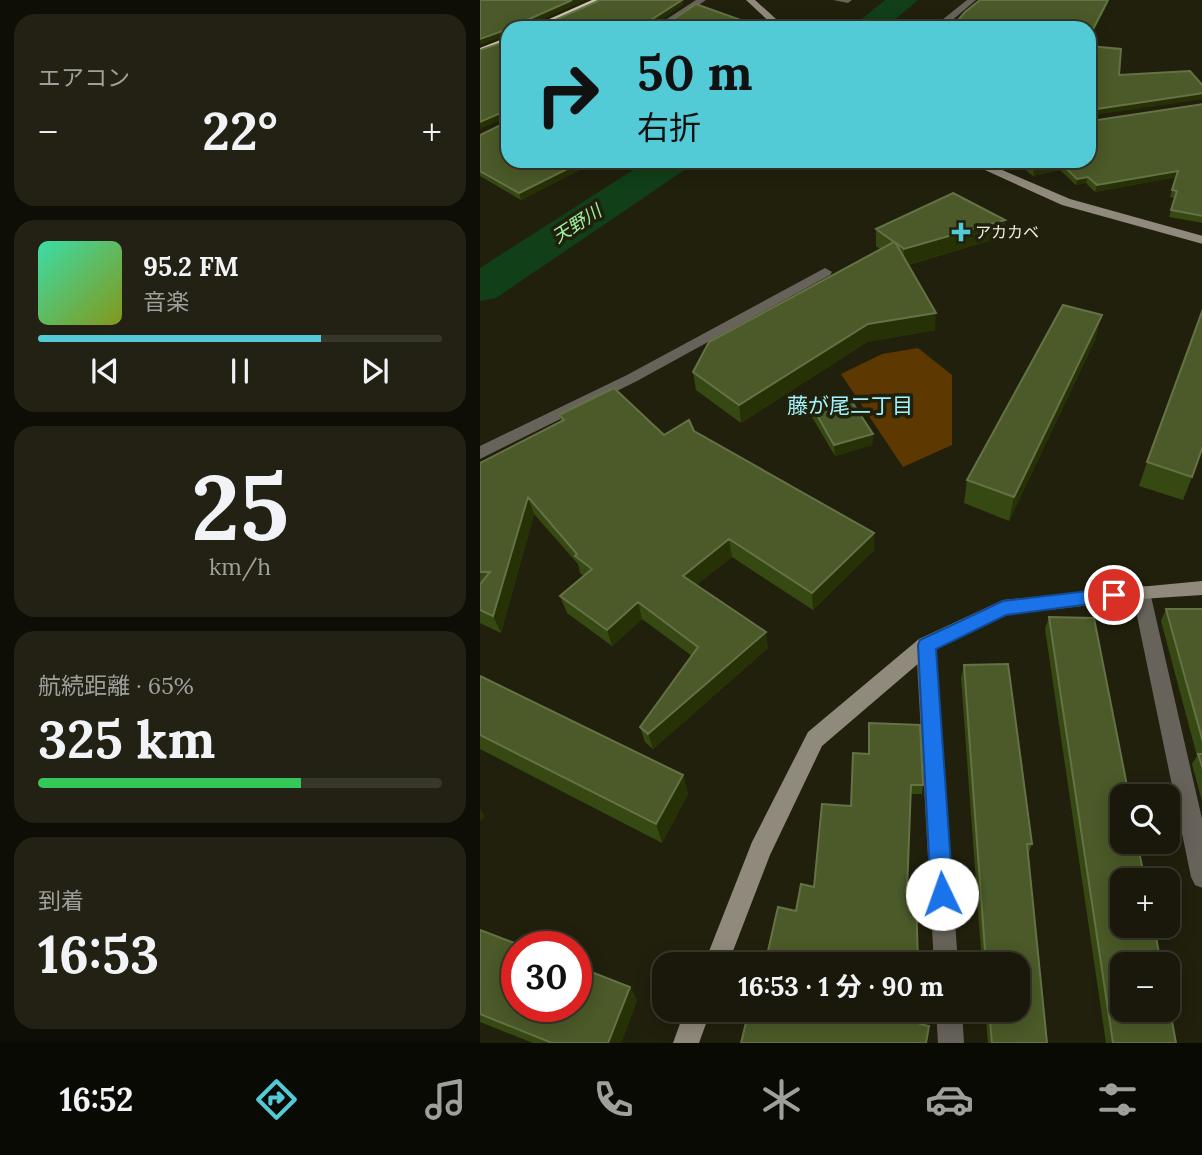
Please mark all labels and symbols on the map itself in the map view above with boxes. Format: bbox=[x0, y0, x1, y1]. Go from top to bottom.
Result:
water label: 天野川 bbox=[548, 198, 607, 248]
place label: アカカベ bbox=[975, 222, 1039, 242]
marker: アカカベ bbox=[953, 224, 969, 240]
district label: 藤が尾二丁目 bbox=[787, 392, 913, 419]
pin bbox=[1084, 565, 1144, 625]
position arrow bbox=[905, 857, 979, 931]
speed limit sign: 30 bbox=[501, 931, 592, 1022]

